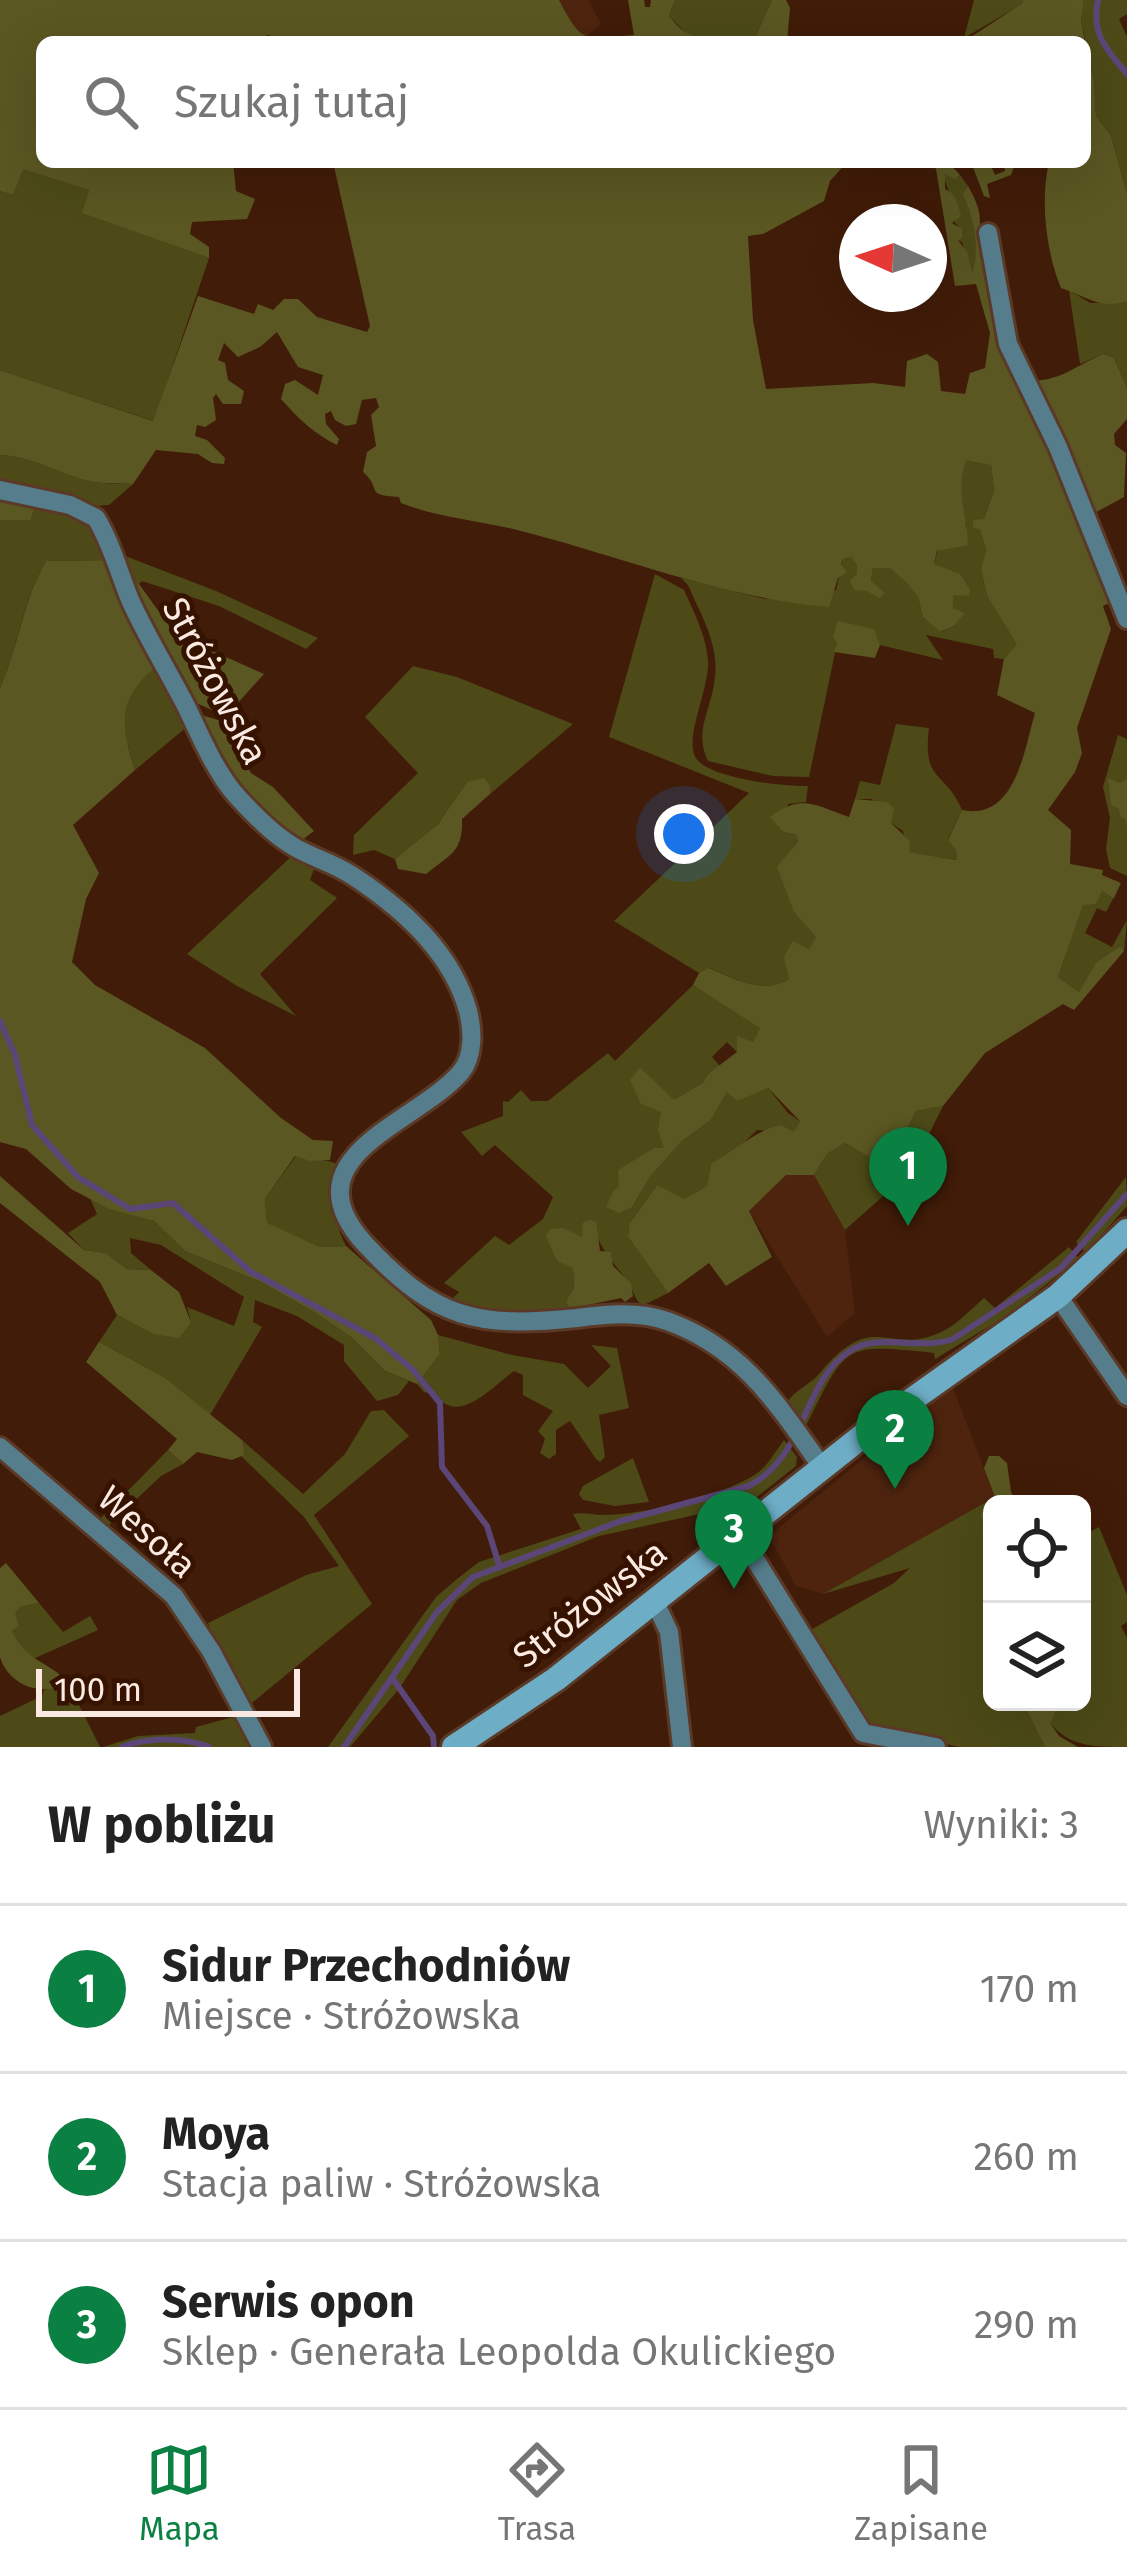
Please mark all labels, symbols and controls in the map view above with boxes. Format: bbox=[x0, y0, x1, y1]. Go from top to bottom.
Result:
search box bbox=[36, 36, 1091, 168]
icon: search bbox=[78, 69, 144, 135]
text: Szukaj tutaj bbox=[174, 75, 409, 129]
north arrow bbox=[839, 204, 947, 312]
street label: Stróżowska bbox=[153, 590, 277, 772]
your location bbox=[654, 804, 714, 864]
pin: 1 bbox=[869, 1127, 947, 1226]
pin: 2 bbox=[856, 1390, 934, 1489]
street label: Wesoła bbox=[89, 1476, 205, 1588]
pin: 3 bbox=[695, 1490, 773, 1589]
map controls bbox=[983, 1495, 1091, 1711]
button: locate bbox=[983, 1495, 1091, 1603]
street label: Stróżowska bbox=[504, 1530, 676, 1678]
button: layers bbox=[983, 1603, 1091, 1711]
scale bar bbox=[36, 1663, 300, 1716]
text: 100 m bbox=[54, 1670, 142, 1710]
text: W pobliżu bbox=[48, 1794, 276, 1856]
text: Wyniki: 3 bbox=[924, 1802, 1079, 1848]
text: Sidur Przechodniów bbox=[162, 1939, 570, 1993]
text: 1 bbox=[78, 1966, 96, 2012]
text: 170 m bbox=[980, 1966, 1079, 2012]
text: Miejsce · Stróżowska bbox=[162, 1993, 521, 2039]
text: Moya bbox=[162, 2107, 270, 2161]
text: 2 bbox=[77, 2134, 97, 2180]
text: 260 m bbox=[973, 2134, 1079, 2180]
text: Stacja paliw · Stróżowska bbox=[162, 2161, 601, 2207]
text: Serwis opon bbox=[162, 2275, 415, 2329]
text: 3 bbox=[77, 2302, 97, 2348]
text: 290 m bbox=[974, 2302, 1079, 2348]
text: Sklep · Generała Leopolda Okulickiego bbox=[162, 2329, 836, 2375]
tab: Mapa bbox=[139, 2437, 220, 2549]
tab: Trasa bbox=[498, 2437, 576, 2549]
tab: Zapisane bbox=[854, 2437, 988, 2549]

